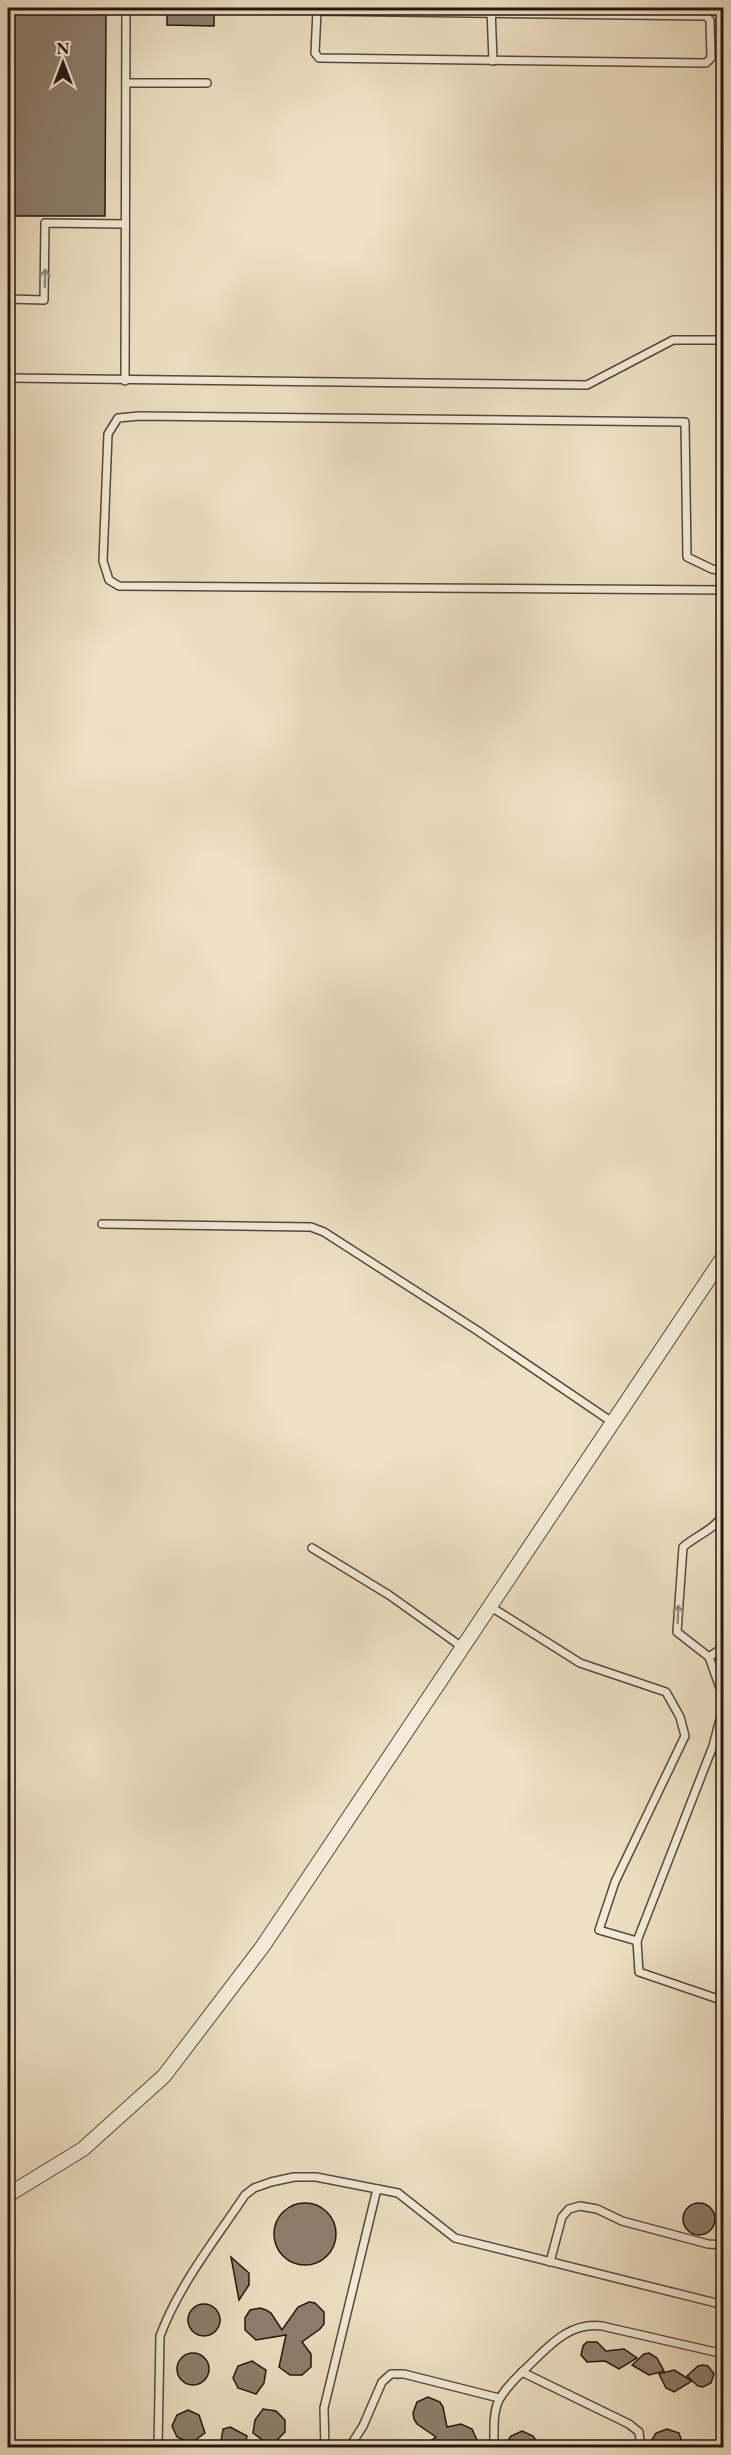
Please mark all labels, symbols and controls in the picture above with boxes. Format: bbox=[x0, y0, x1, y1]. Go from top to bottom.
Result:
north arrow bbox=[33, 33, 93, 93]
text: N bbox=[57, 38, 70, 59]
one-way arrow bbox=[39, 269, 50, 289]
one-way arrow bbox=[672, 1605, 683, 1625]

